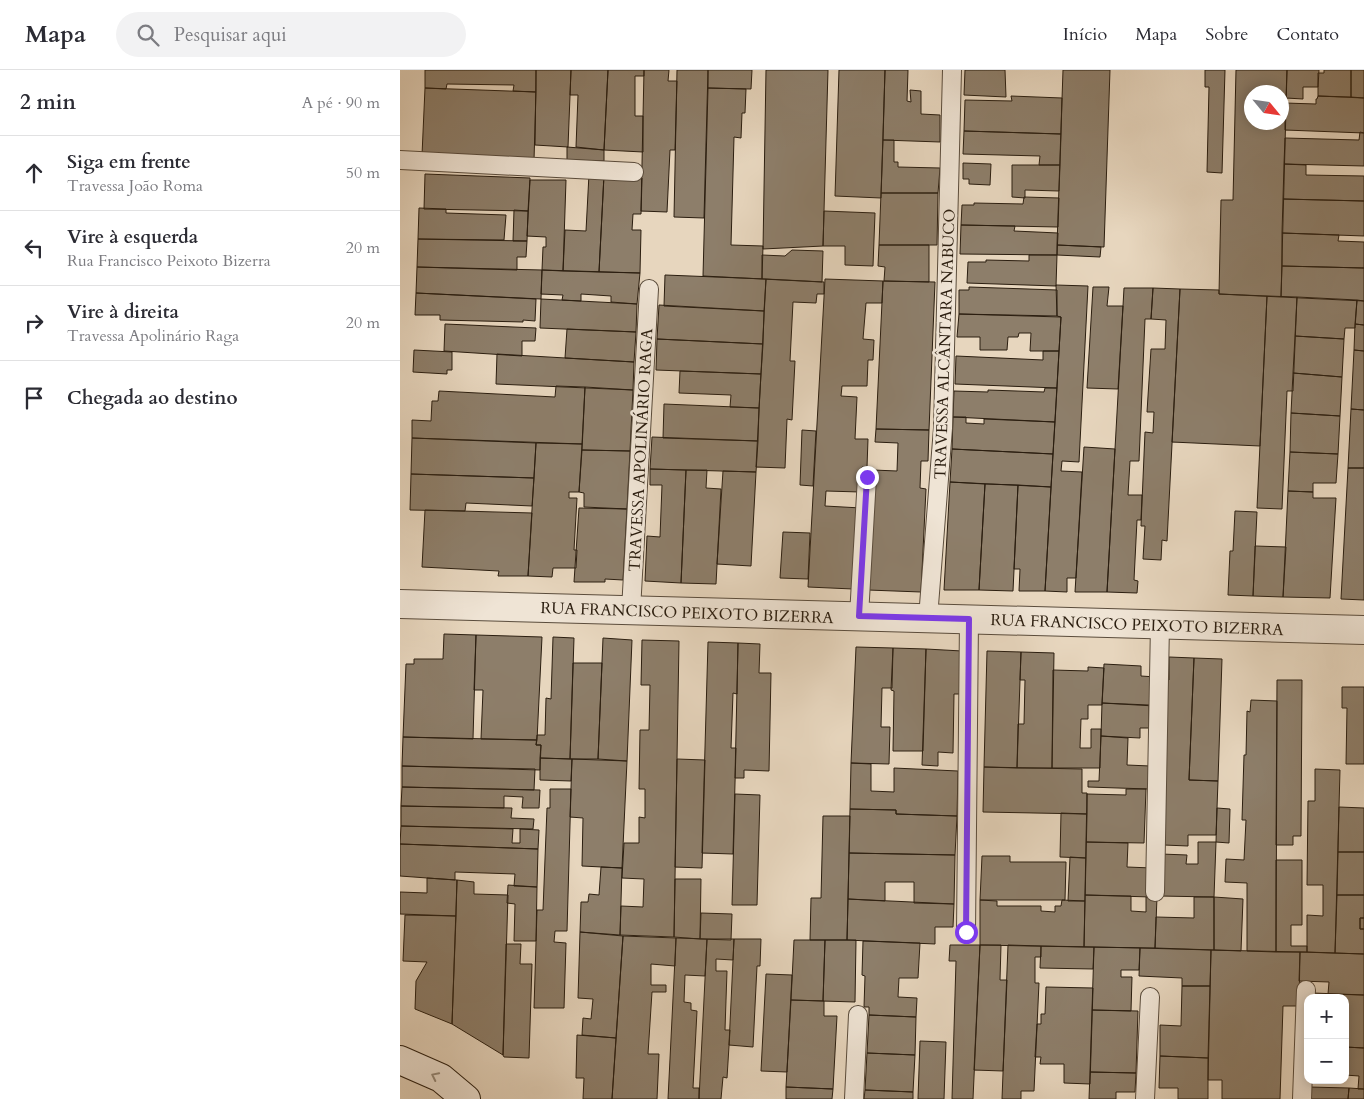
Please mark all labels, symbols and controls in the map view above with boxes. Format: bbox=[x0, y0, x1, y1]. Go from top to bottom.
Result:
search box bbox=[116, 12, 466, 57]
text: Mapa bbox=[25, 18, 86, 51]
icon: search bbox=[134, 21, 162, 49]
text: Pesquisar aqui bbox=[174, 22, 287, 48]
text: Início bbox=[1063, 22, 1107, 47]
text: Mapa bbox=[1135, 22, 1177, 47]
text: Sobre bbox=[1205, 22, 1248, 47]
text: Contato bbox=[1276, 22, 1339, 47]
north arrow bbox=[1244, 85, 1289, 130]
text: 2 min bbox=[20, 88, 76, 117]
text: A pé · 90 m bbox=[302, 92, 380, 114]
text: Siga em frente bbox=[67, 149, 191, 175]
icon: ahead bbox=[20, 159, 48, 187]
text: 50 m bbox=[346, 162, 380, 184]
text: Travessa João Roma bbox=[67, 175, 203, 197]
street label: TRAVESSA ALCÂNTARA NABUCO bbox=[929, 208, 961, 480]
text: Vire à esquerda bbox=[67, 224, 198, 250]
icon: left bbox=[20, 234, 48, 262]
text: 20 m bbox=[346, 237, 380, 259]
text: Rua Francisco Peixoto Bizerra bbox=[67, 250, 271, 272]
text: Vire à direita bbox=[67, 299, 179, 325]
icon: right bbox=[20, 309, 48, 337]
text: 20 m bbox=[346, 312, 380, 334]
text: Travessa Apolinário Raga bbox=[67, 325, 239, 347]
street label: TRAVESSA APOLINÁRIO RAGA bbox=[624, 327, 658, 572]
icon: arrive bbox=[20, 384, 48, 412]
text: Chegada ao destino bbox=[67, 385, 238, 411]
route end bbox=[856, 466, 879, 489]
street label: RUA FRANCISCO PEIXOTO BIZERRA bbox=[540, 597, 835, 629]
street label: RUA FRANCISCO PEIXOTO BIZERRA bbox=[990, 609, 1285, 641]
route start bbox=[955, 921, 978, 944]
map controls bbox=[1304, 994, 1349, 1084]
button: + bbox=[1304, 994, 1349, 1039]
button: − bbox=[1304, 1039, 1349, 1084]
one-way arrow bbox=[431, 1072, 440, 1082]

